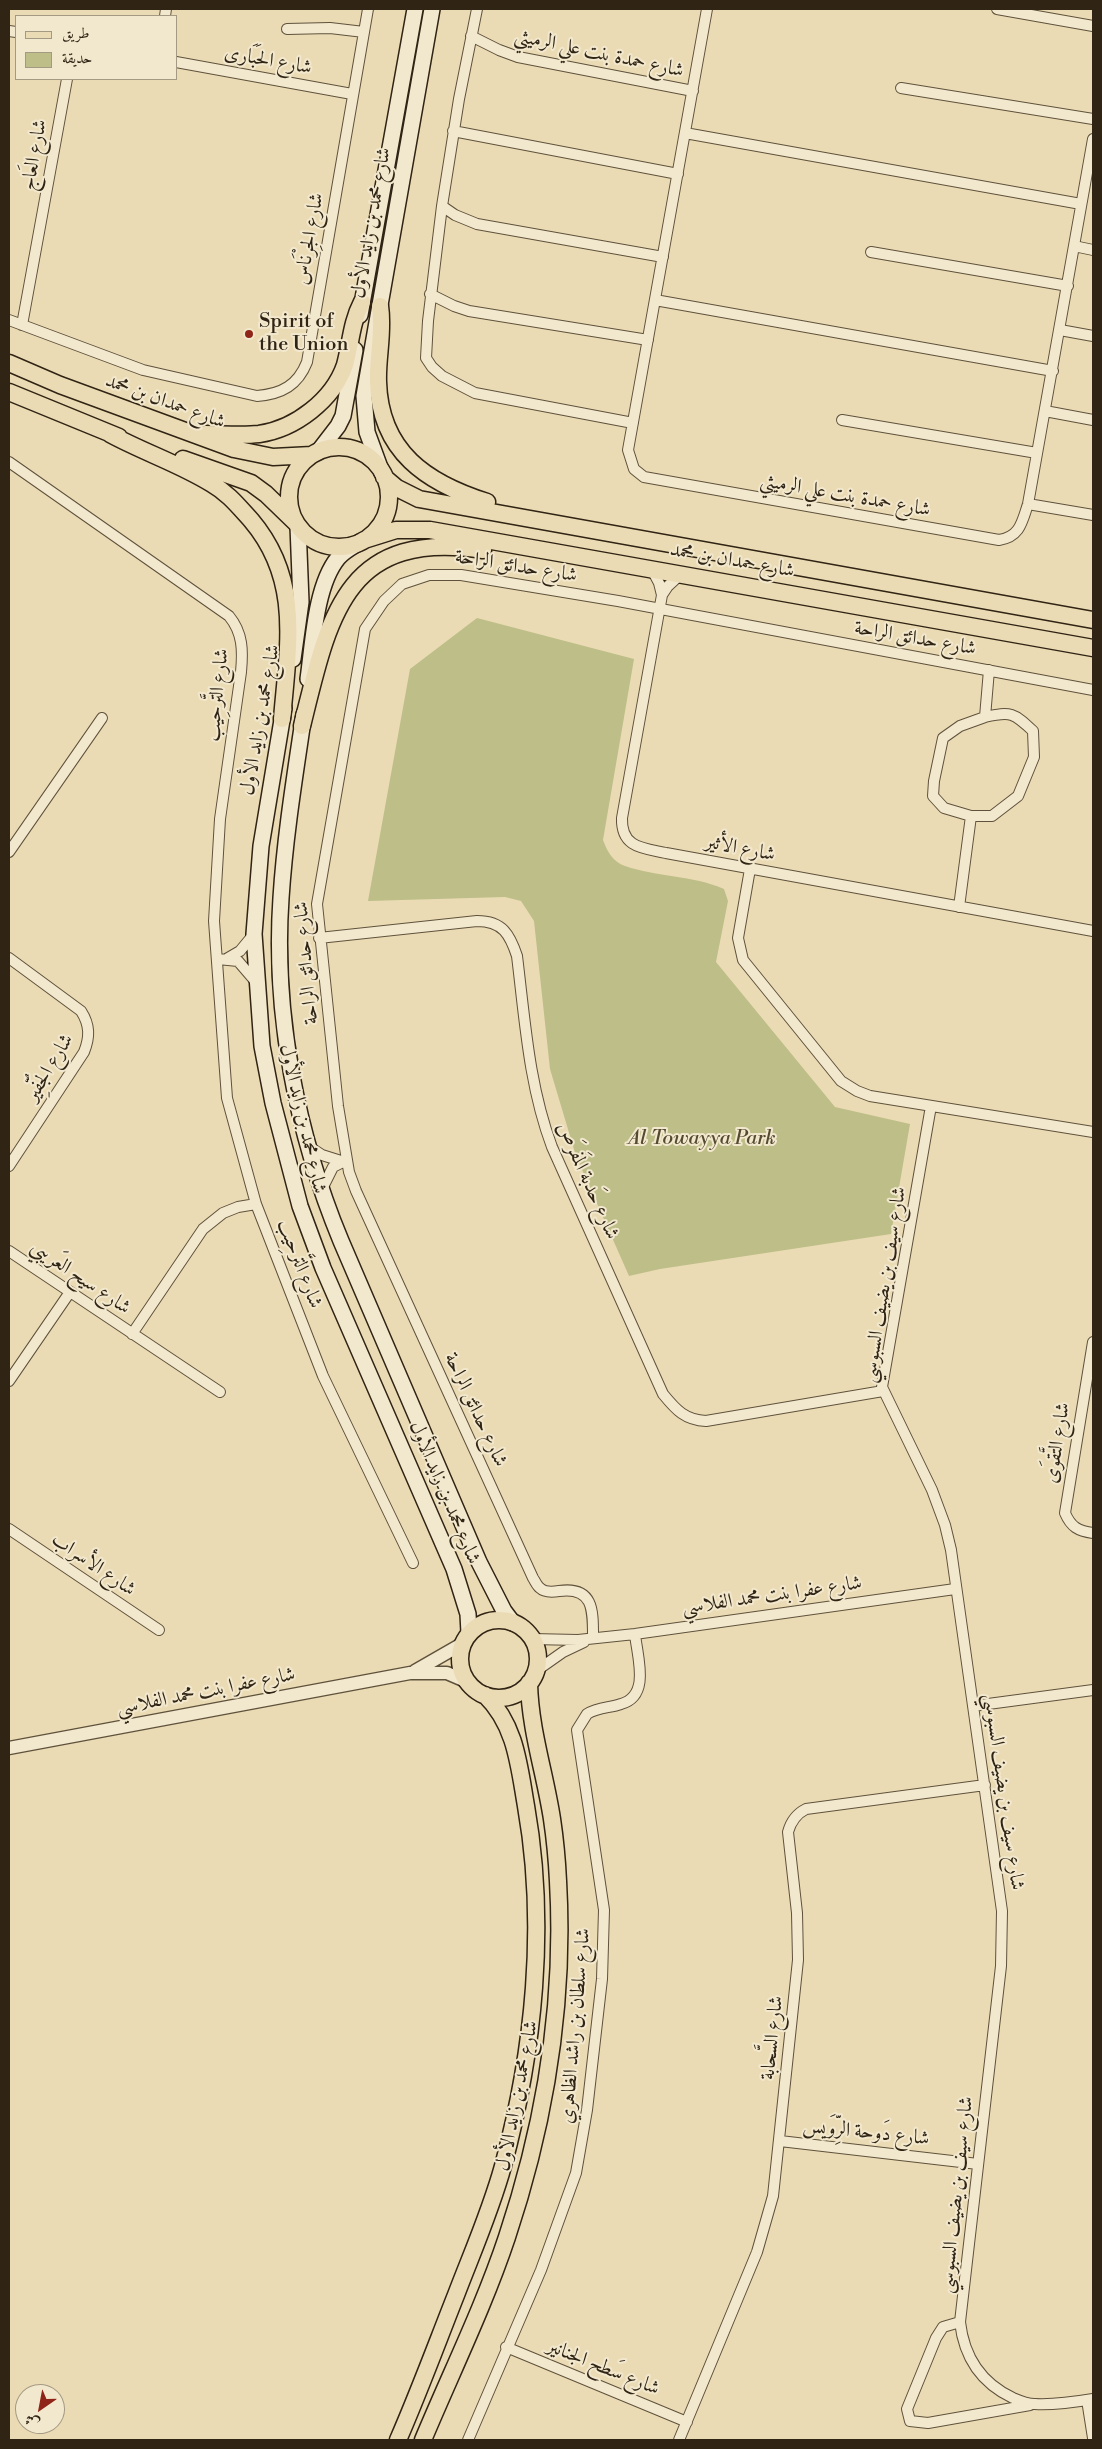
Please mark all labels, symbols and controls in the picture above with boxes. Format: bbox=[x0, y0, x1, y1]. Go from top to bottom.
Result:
legend bbox=[15, 15, 178, 80]
text: طريق bbox=[62, 24, 89, 43]
street label: شارع حمدة بنت علي الرميثي bbox=[512, 24, 686, 84]
street label: شارع الحَبَارى bbox=[222, 41, 314, 81]
text: حديقة bbox=[62, 49, 92, 68]
street label: شارع العَاج bbox=[17, 118, 53, 192]
street label: شارع محمد بن زايد الأول bbox=[347, 146, 397, 300]
street label: شارع الجِرْنَاس bbox=[290, 191, 330, 287]
place label: Spirit of the Union bbox=[259, 310, 348, 357]
marker: Spirit of the Union bbox=[243, 328, 255, 340]
street label: شارع حمدان بن محمد bbox=[102, 369, 228, 435]
street label: شارع حمدة بنت علي الرميثي bbox=[758, 469, 932, 523]
street label: شارع حمدان بن محمد bbox=[668, 538, 796, 584]
street label: شارع حدائق الراحة bbox=[453, 546, 579, 588]
street label: شارع حدائق الراحة bbox=[852, 616, 978, 662]
street label: شارع محمد بن زايد الأول bbox=[236, 643, 286, 797]
street label: شارع التَّرحِيب bbox=[201, 647, 235, 743]
street label: شارع الأثير bbox=[703, 830, 777, 868]
street label: شارع حدائق الراحة bbox=[290, 901, 324, 1025]
street label: شارع الجُفِّير bbox=[21, 1030, 79, 1106]
street label: شارع محمد بن زايد الأول bbox=[273, 1042, 331, 1196]
street label: شارع حَدبة المَفرَص bbox=[550, 1119, 624, 1243]
park label: Al Towayya Park bbox=[628, 1127, 776, 1151]
street label: شارع سيف بن يضيف السبوسي bbox=[858, 1185, 912, 1385]
street label: شارع التَّرحِيب bbox=[271, 1216, 327, 1312]
street label: شارع سيح العَريبي bbox=[25, 1236, 135, 1320]
street label: شارع حدائق الراحة bbox=[438, 1349, 512, 1471]
street label: شارع التَّقوَى bbox=[1040, 1401, 1076, 1485]
street label: شارع محمد بن زايد الأول bbox=[403, 1418, 485, 1568]
street label: شارع الأسراب bbox=[46, 1528, 140, 1602]
street label: شارع عفرا بنت محمد الفلاسي bbox=[681, 1571, 863, 1621]
street label: شارع عفرا بنت محمد الفلاسي bbox=[115, 1663, 297, 1721]
street label: شارع سيف بن يضيف السبوسي bbox=[977, 1692, 1029, 1892]
street label: شارع سلطان بن راشد الظاهري bbox=[555, 1927, 597, 2125]
street label: شارع السَّحابة bbox=[757, 1995, 789, 2081]
street label: شارع محمد بن زايد الأول bbox=[492, 2019, 544, 2173]
street label: شارع سيف بن يضيف السبوسي bbox=[935, 2095, 979, 2295]
street label: شارع دَوحة الرِّوَيس bbox=[801, 2114, 931, 2152]
street label: شارع سَطح الجنانير bbox=[543, 2335, 663, 2401]
north arrow bbox=[15, 2384, 65, 2434]
text: ش bbox=[22, 2409, 43, 2432]

